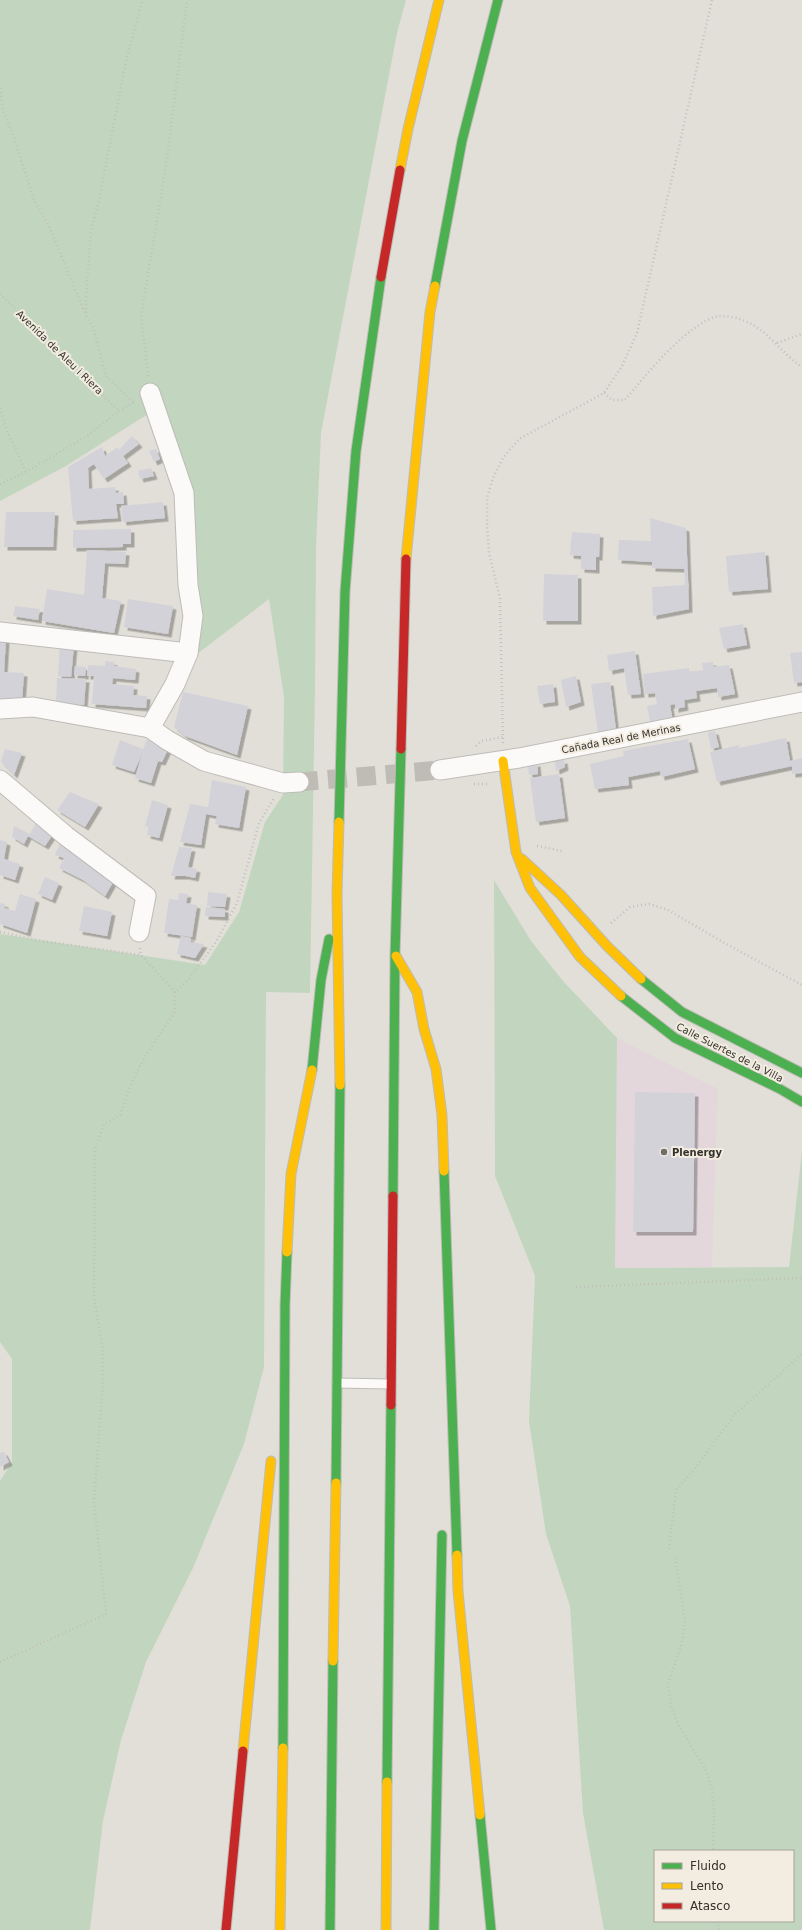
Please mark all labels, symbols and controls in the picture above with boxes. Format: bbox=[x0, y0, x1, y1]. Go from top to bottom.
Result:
street label: Avenida de Aleu i Riera bbox=[14, 308, 105, 397]
street label: Cañada Real de Merinas bbox=[561, 722, 682, 755]
street label: Calle Suertes de la Villa bbox=[675, 1021, 785, 1084]
marker: Plenergy bbox=[659, 1147, 669, 1157]
place label: Plenergy bbox=[672, 1147, 723, 1158]
legend bbox=[654, 1850, 794, 1922]
text: Fluido bbox=[690, 1859, 726, 1873]
text: Lento bbox=[690, 1879, 724, 1893]
text: Atasco bbox=[690, 1899, 730, 1913]

